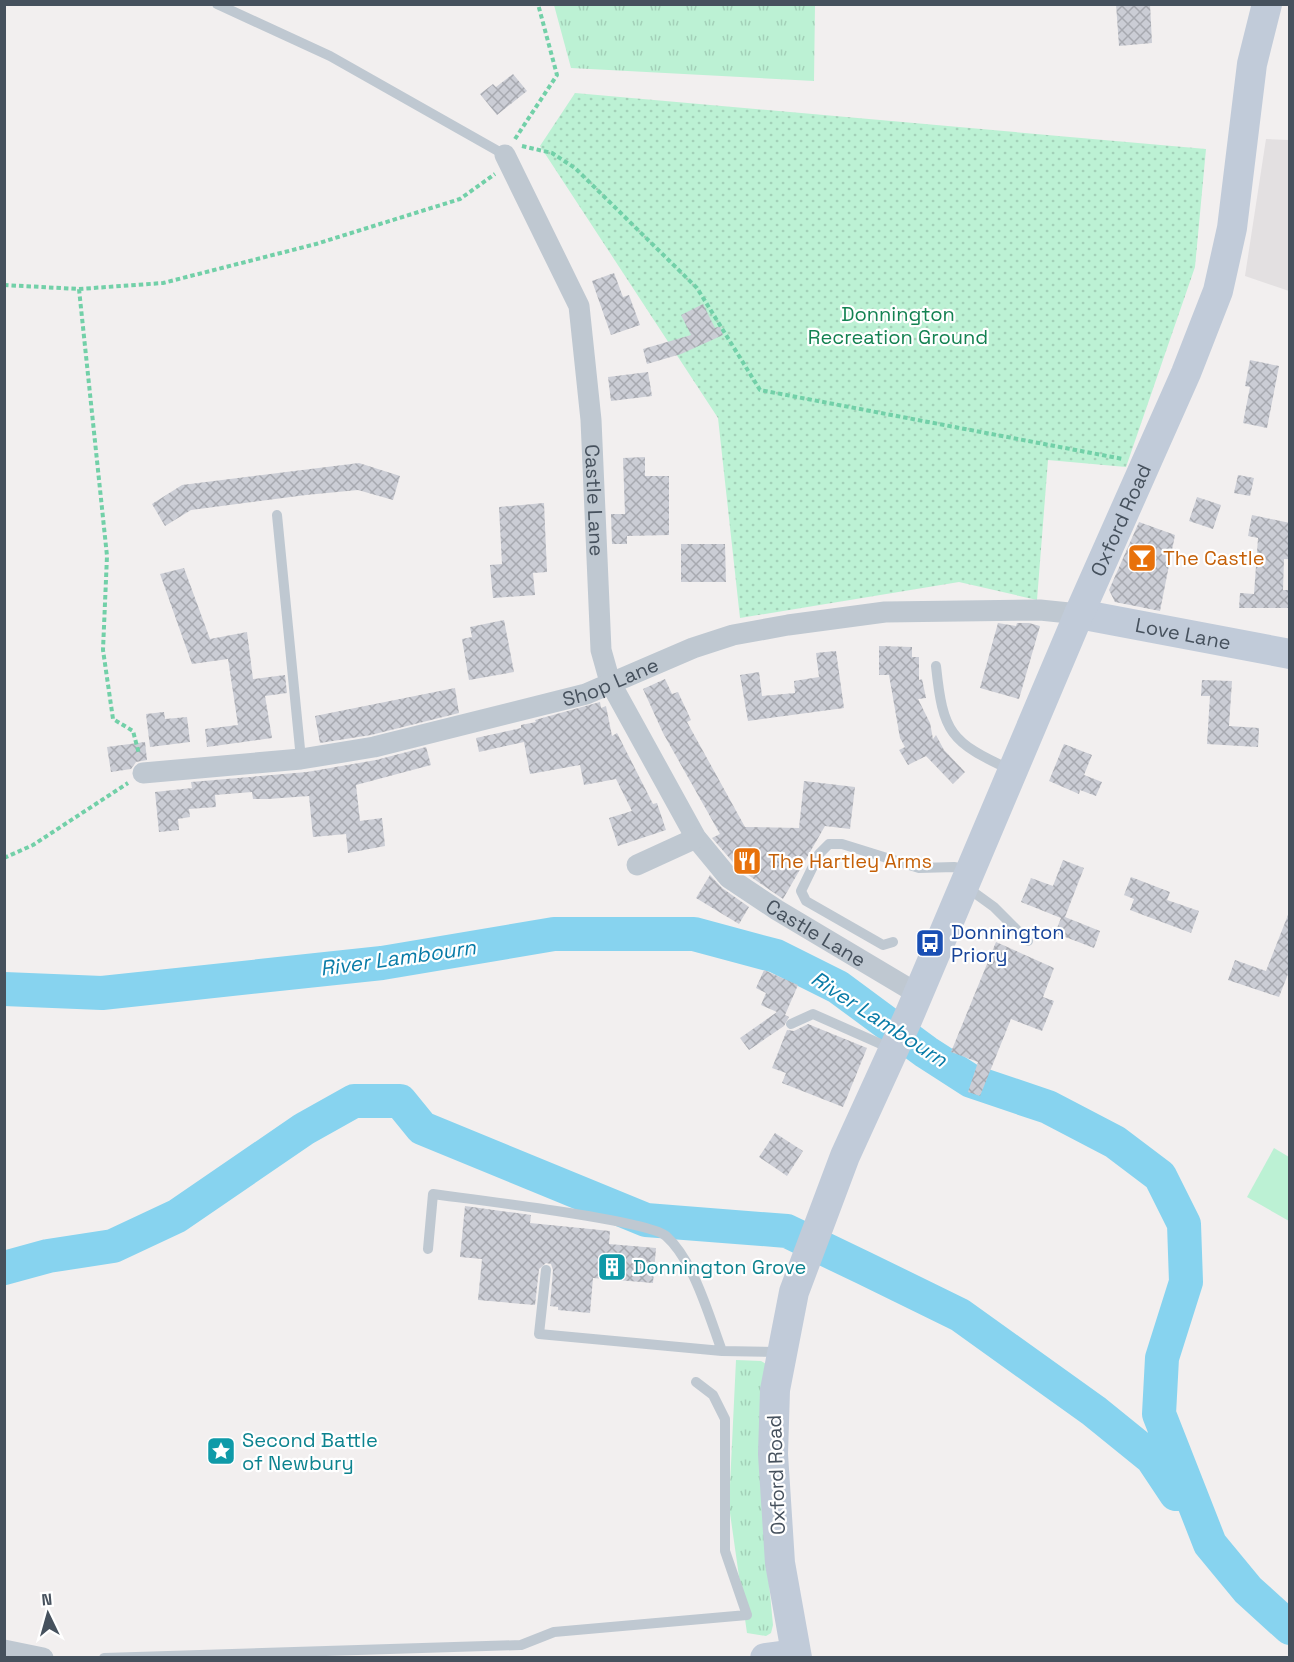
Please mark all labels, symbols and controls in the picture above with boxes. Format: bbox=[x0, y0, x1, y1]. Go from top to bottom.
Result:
park label: Donnington Recreation Ground bbox=[808, 301, 988, 350]
street label: Castle Lane bbox=[579, 444, 610, 557]
street label: Oxford Road bbox=[1084, 460, 1157, 580]
bar icon: The Castle bbox=[1126, 542, 1158, 574]
place label: The Castle bbox=[1163, 545, 1265, 571]
street label: Love Lane bbox=[1133, 612, 1233, 656]
street label: Shop Lane bbox=[560, 651, 662, 712]
restaurant icon: The Hartley Arms bbox=[731, 845, 763, 877]
place label: The Hartley Arms bbox=[768, 848, 932, 874]
street label: Castle Lane bbox=[761, 893, 871, 973]
place label: Donnington Priory bbox=[951, 919, 1065, 968]
bus stop icon: Donnington Priory bbox=[914, 927, 946, 959]
water label: River Lambourn bbox=[318, 933, 479, 982]
water label: River Lambourn bbox=[806, 965, 953, 1073]
building icon: Donnington Grove bbox=[596, 1251, 628, 1283]
place label: Donnington Grove bbox=[633, 1254, 806, 1280]
street label: Oxford Road bbox=[761, 1414, 791, 1536]
place label: Second Battle of Newbury bbox=[242, 1427, 378, 1476]
place icon: Second Battle of Newbury bbox=[205, 1435, 237, 1467]
north arrow bbox=[18, 1584, 78, 1644]
text: N bbox=[40, 1589, 53, 1610]

